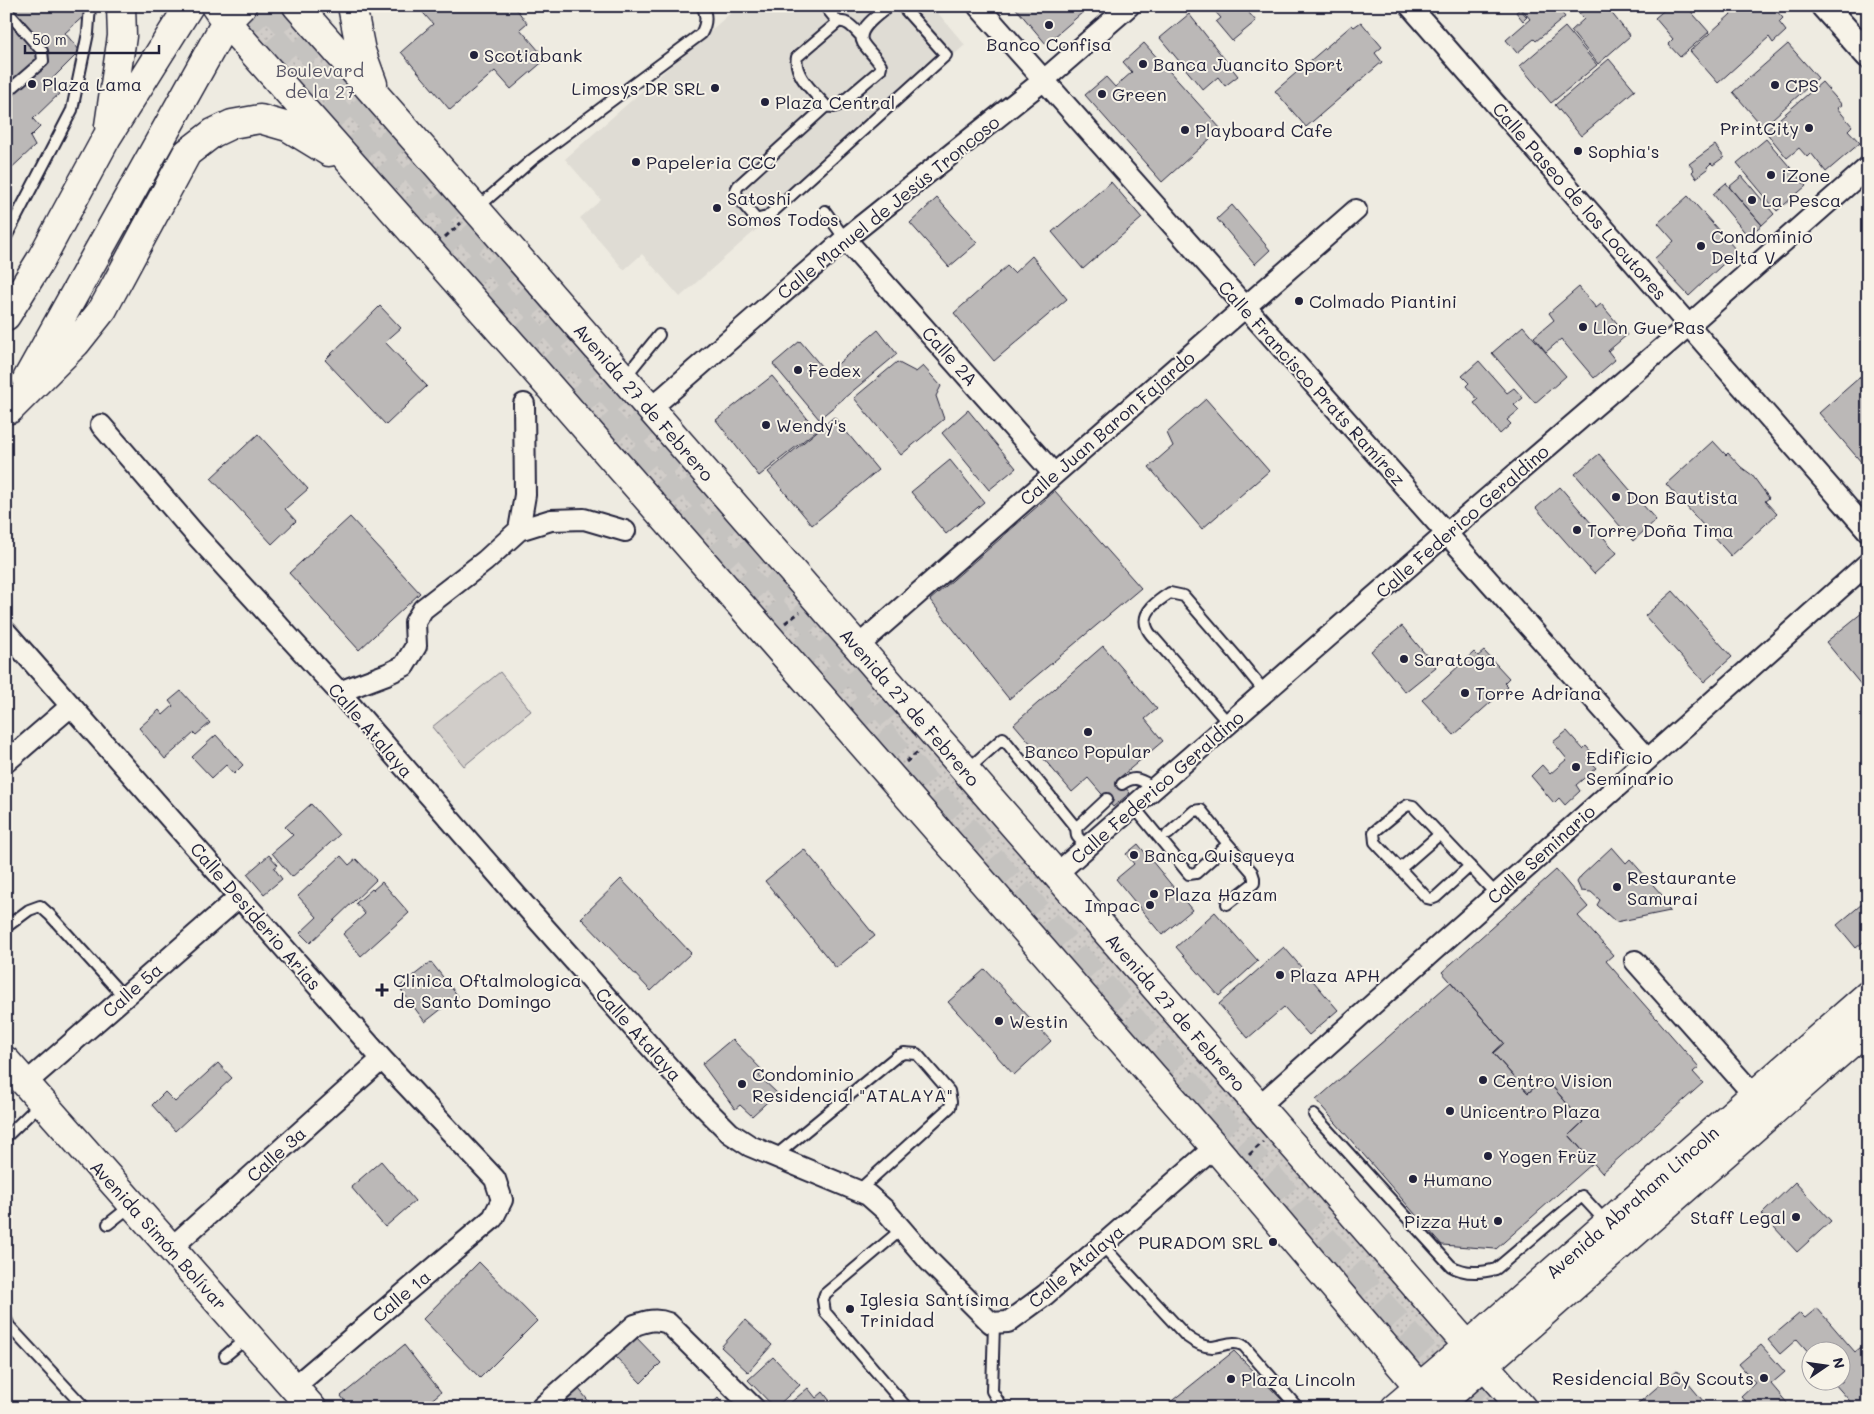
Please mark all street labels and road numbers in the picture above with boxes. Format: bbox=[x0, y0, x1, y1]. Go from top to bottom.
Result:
street label: Calle Paseo de los Locutores bbox=[1487, 97, 1673, 305]
street label: Calle Manuel de Jesús Troncoso bbox=[772, 109, 1004, 304]
street label: Calle Francisco Prats Ramírez bbox=[1213, 275, 1411, 491]
street label: Avenida 27 de Febrero bbox=[569, 318, 719, 486]
street label: Calle 2A bbox=[917, 321, 983, 391]
street label: Calle Juan Baron Fajardo bbox=[1015, 345, 1200, 511]
street label: Calle Federico Geraldino bbox=[1370, 439, 1554, 603]
street label: Avenida 27 de Febrero bbox=[835, 623, 985, 791]
street label: Calle Atalaya bbox=[323, 678, 419, 782]
street label: Calle Federico Geraldino bbox=[1065, 705, 1249, 869]
street label: Calle Seminario bbox=[1482, 799, 1600, 909]
street label: Calle Desiderio Arias bbox=[185, 837, 327, 995]
street label: Avenida 27 de Febrero bbox=[1101, 928, 1251, 1096]
street label: Calle 5a bbox=[97, 957, 167, 1023]
street label: Calle Atalaya bbox=[591, 982, 687, 1086]
street label: Avenida Abraham Lincoln bbox=[1541, 1120, 1723, 1284]
street label: Calle 3a bbox=[241, 1121, 311, 1187]
street label: Avenida Simón Bolívar bbox=[85, 1155, 233, 1315]
street label: Calle Atalaya bbox=[1023, 1219, 1129, 1313]
street label: Calle 1a bbox=[367, 1265, 435, 1327]

